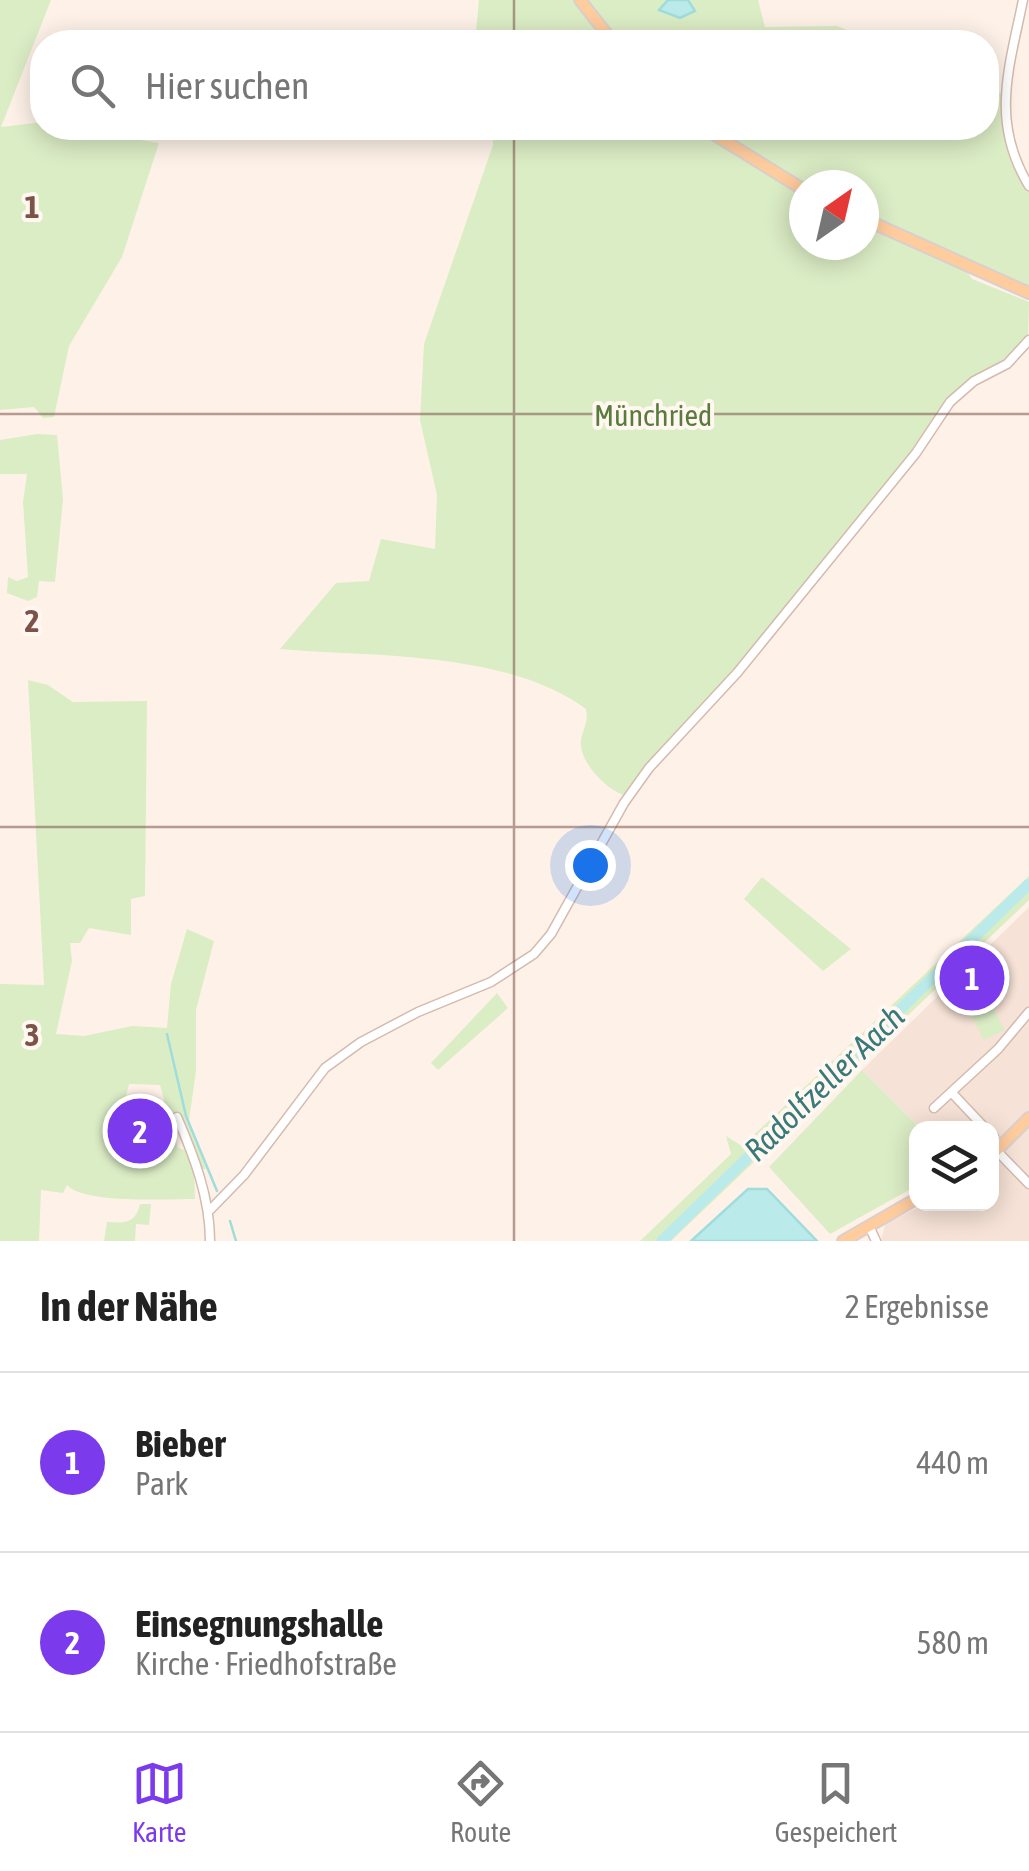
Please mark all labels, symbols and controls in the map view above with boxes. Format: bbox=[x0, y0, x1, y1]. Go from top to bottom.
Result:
search box bbox=[30, 30, 999, 140]
icon: search bbox=[65, 58, 120, 113]
text: Hier suchen bbox=[145, 64, 309, 107]
north arrow bbox=[789, 170, 879, 260]
text: 1 bbox=[24, 188, 40, 225]
park label: Münchried bbox=[594, 398, 712, 432]
text: 2 bbox=[24, 602, 40, 639]
your location bbox=[565, 840, 616, 891]
pin: 1 bbox=[940, 940, 1004, 1016]
water label: Radolfzeller Aach bbox=[737, 998, 911, 1168]
text: 3 bbox=[24, 1016, 40, 1053]
pin: 2 bbox=[108, 1094, 172, 1168]
map controls bbox=[909, 1121, 999, 1211]
button: layers bbox=[909, 1121, 999, 1211]
text: In der Nähe bbox=[40, 1282, 218, 1330]
text: 2 Ergebnisse bbox=[845, 1288, 989, 1325]
text: Bieber bbox=[135, 1422, 225, 1465]
text: 1 bbox=[65, 1444, 80, 1481]
text: 440 m bbox=[916, 1444, 989, 1481]
text: Park bbox=[135, 1465, 188, 1502]
text: Einsegnungshalle bbox=[135, 1602, 383, 1645]
text: 2 bbox=[65, 1624, 80, 1661]
text: 580 m bbox=[916, 1624, 989, 1661]
text: Kirche · Friedhofstraße bbox=[135, 1645, 397, 1682]
tab: Karte bbox=[132, 1756, 187, 1848]
tab: Route bbox=[450, 1756, 511, 1848]
tab: Gespeichert bbox=[775, 1756, 897, 1848]

